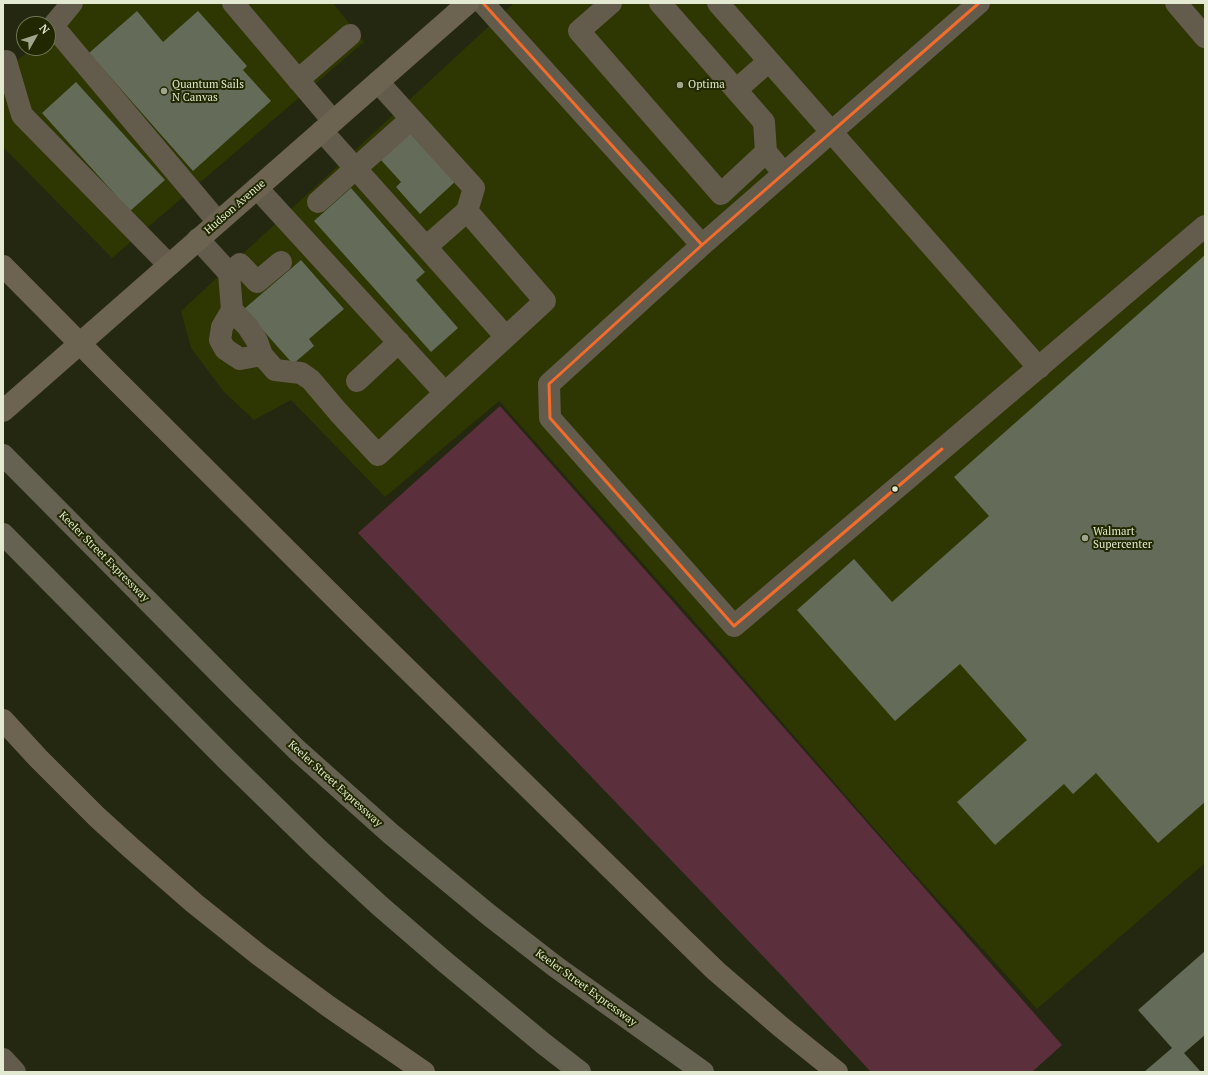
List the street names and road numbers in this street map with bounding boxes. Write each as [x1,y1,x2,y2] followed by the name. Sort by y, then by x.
[202,177,268,237] street label: Hudson Avenue
[56,509,152,605] street label: Keeler Street Expressway
[285,738,385,830] street label: Keeler Street Expressway
[533,947,639,1029] street label: Keeler Street Expressway

